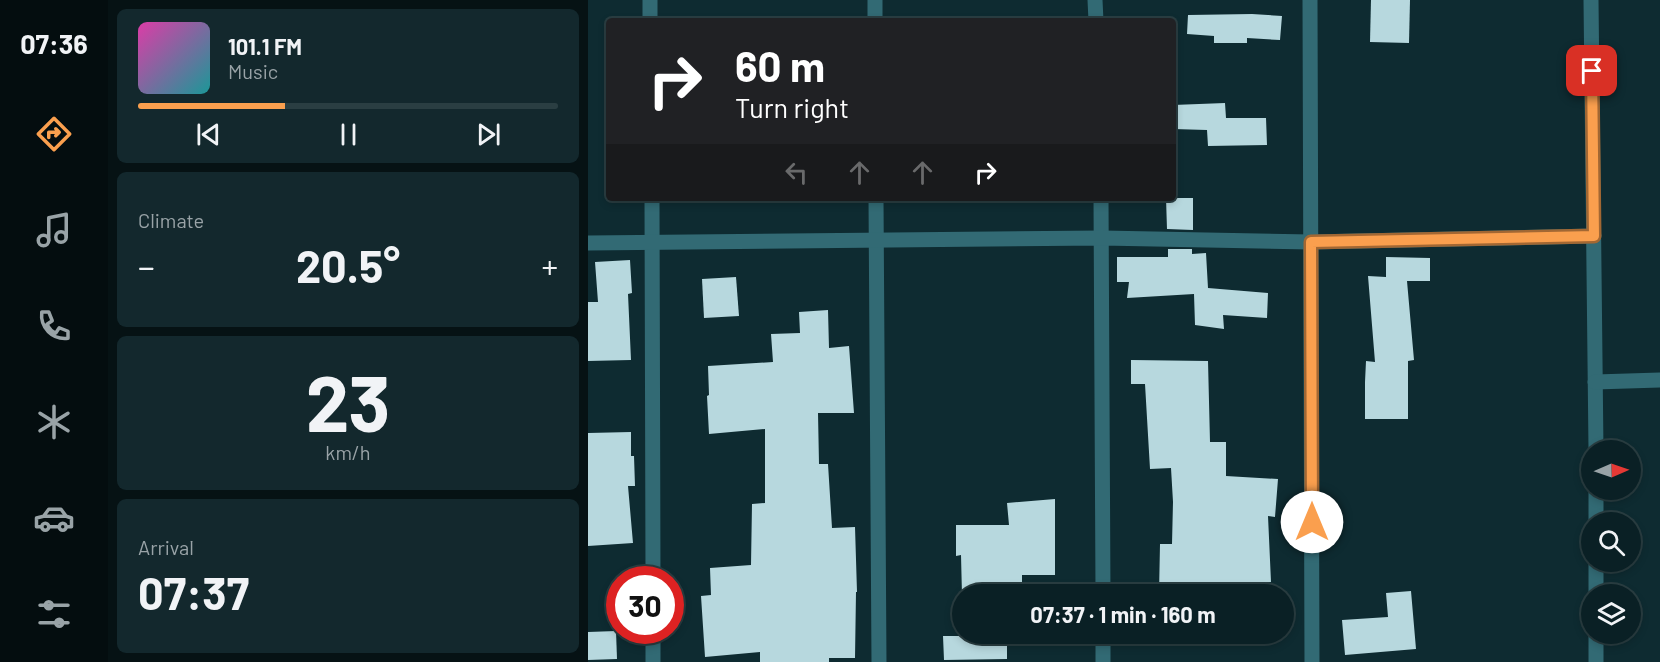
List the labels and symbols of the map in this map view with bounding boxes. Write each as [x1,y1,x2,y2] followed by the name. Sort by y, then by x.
[1566,45,1617,96] pin
[1581,440,1641,500] north arrow
[1280,490,1344,554] position arrow
[606,566,684,644] speed limit sign: 30

